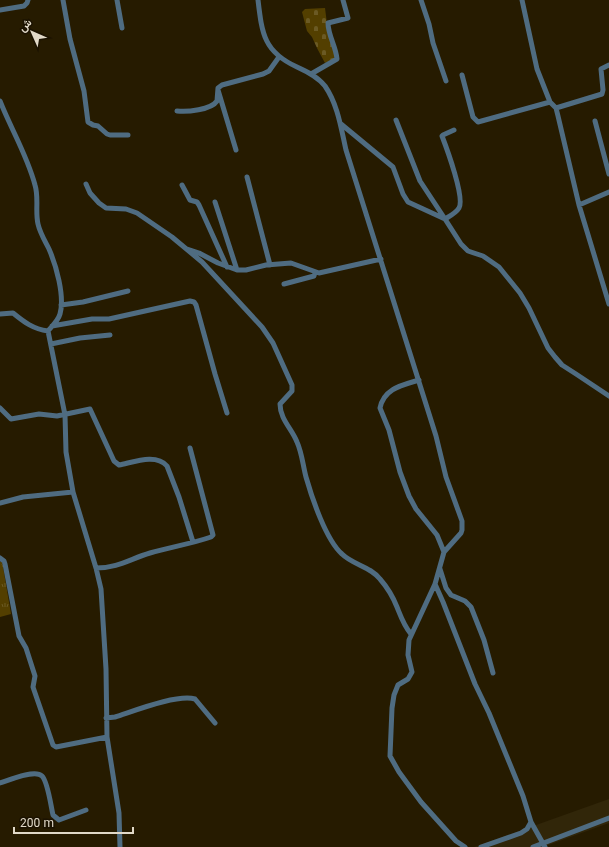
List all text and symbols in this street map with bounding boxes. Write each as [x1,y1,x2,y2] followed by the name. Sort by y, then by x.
[12,12,52,52] north arrow
[15,15,37,37] text: ش
[14,809,133,835] scale bar
[20,815,54,833] text: 200 m

